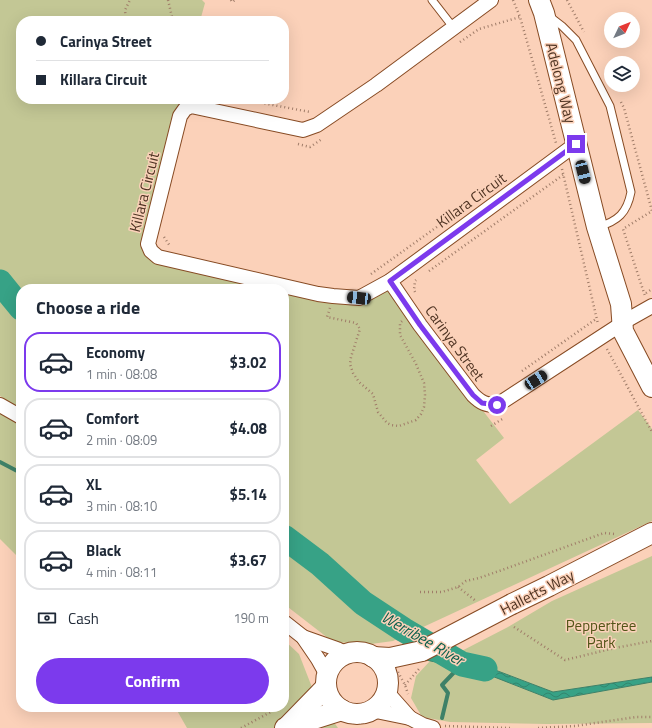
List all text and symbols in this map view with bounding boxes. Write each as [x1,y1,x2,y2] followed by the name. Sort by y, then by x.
[604,12,640,48] north arrow
[604,12,640,92] map controls
[60,30,152,53] text: Carinya Street
[540,40,582,126] street label: Adelong Way
[604,56,640,92] button: layers
[60,68,147,91] text: Killara Circuit
[567,135,585,153] route end
[123,149,165,234] street label: Killara Circuit
[574,159,592,185] car
[431,166,511,233] street label: Killara Circuit
[346,291,372,305] car
[36,294,140,321] text: Choose a ride
[420,300,491,386] street label: Carinya Street
[86,341,145,364] text: Economy
[38,344,74,380] icon: car
[230,351,267,374] text: $3.02
[86,364,157,384] text: 1 min · 08:08
[523,368,549,392] car
[488,396,506,414] route start
[86,407,139,430] text: Comfort
[38,410,74,446] icon: car
[230,417,267,440] text: $4.08
[86,430,157,450] text: 2 min · 08:09
[86,473,102,496] text: XL
[38,476,74,512] icon: car
[230,483,267,506] text: $5.14
[86,496,157,516] text: 3 min · 08:10
[86,539,121,562] text: Black
[38,542,74,578] icon: car
[230,549,267,572] text: $3.67
[86,562,157,582] text: 4 min · 08:11
[496,563,578,621] street label: Halletts Way
[377,605,470,672] water label: Werribee River
[36,607,58,629] icon: cash
[68,607,99,630] text: Cash
[233,608,269,628] text: 190 m
[566,614,636,654] park label: Peppertree Park
[36,658,269,704] button: Confirm

